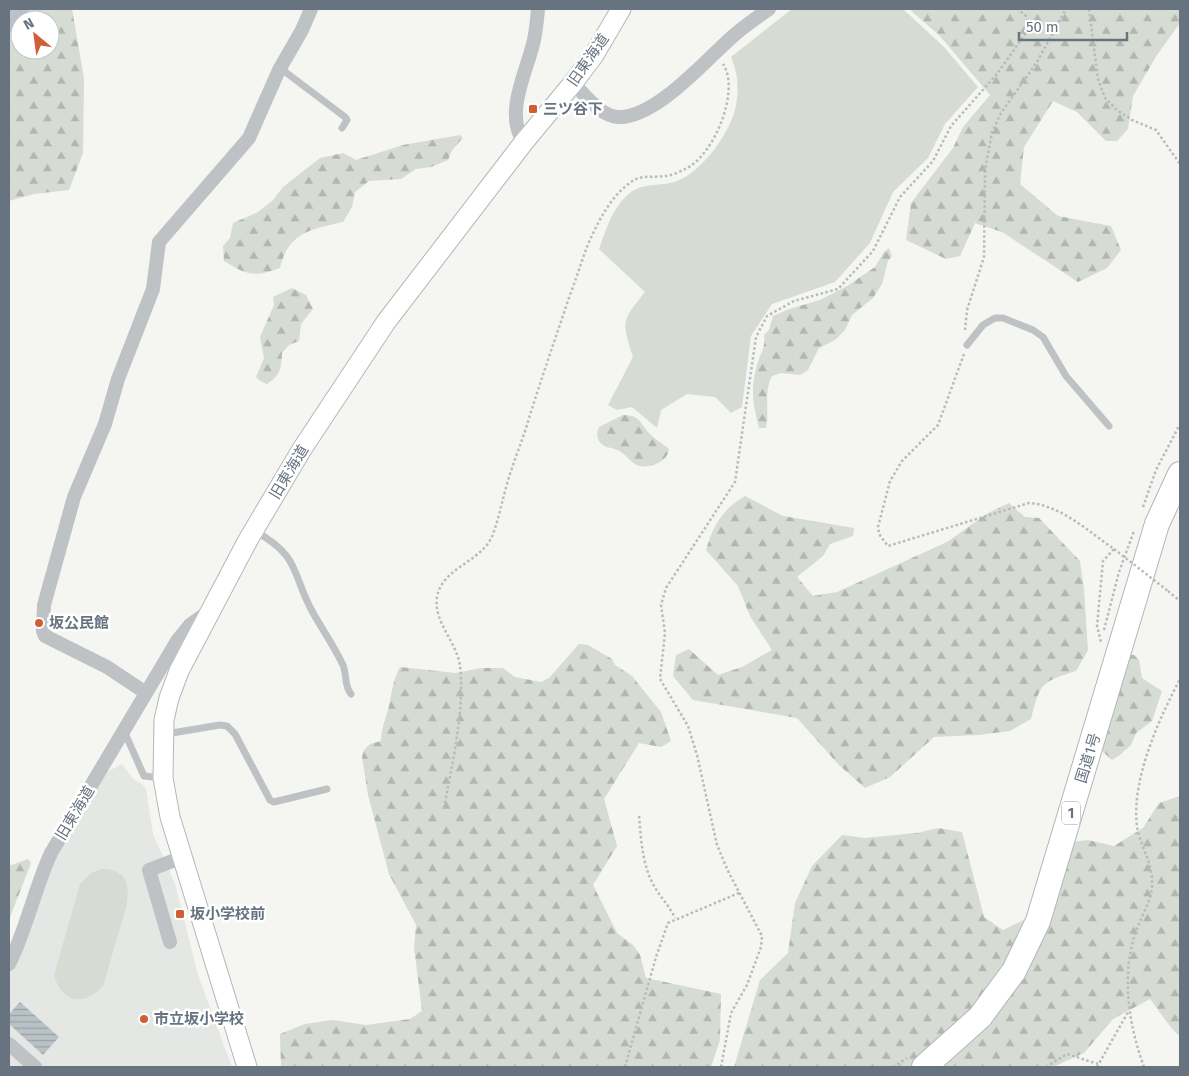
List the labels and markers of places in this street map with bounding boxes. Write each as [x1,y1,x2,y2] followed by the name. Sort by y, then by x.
[543,100,603,118] place label: 三ツ谷下
[527,103,539,115] marker: 三ツ谷下
[49,614,109,632] place label: 坂公民館
[33,617,45,629] marker: 坂公民館
[190,905,265,923] place label: 坂小学校前
[174,908,186,920] marker: 坂小学校前
[154,1010,244,1028] place label: 市立坂小学校
[138,1013,150,1025] marker: 市立坂小学校

